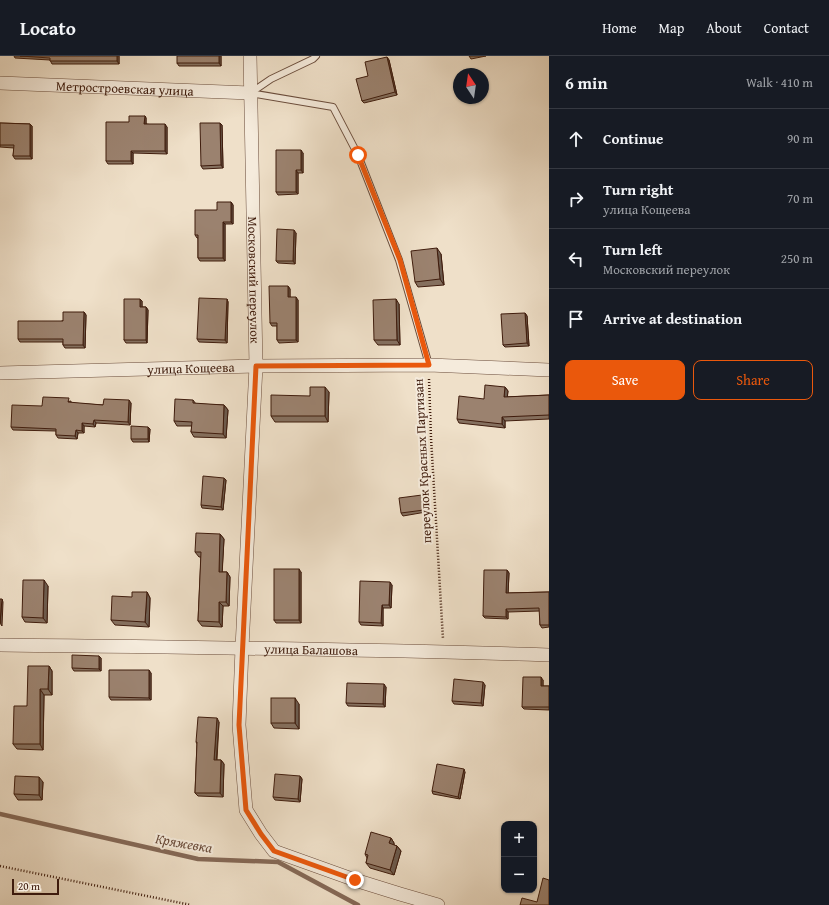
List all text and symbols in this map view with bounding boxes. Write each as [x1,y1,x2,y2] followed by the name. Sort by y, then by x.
[20,14,76,42] text: Locato
[602,18,637,38] text: Home
[659,18,684,38] text: Map
[706,18,742,38] text: About
[764,18,809,38] text: Contact
[453,68,489,104] north arrow
[565,70,607,95] text: 6 min
[746,73,813,92] text: Walk · 410 m
[56,76,195,101] street label: Метростроевская улица
[565,128,587,150] icon: ahead
[603,128,664,149] text: Continue
[787,129,813,148] text: 90 m
[349,146,367,164] route start
[603,179,674,200] text: Turn right
[565,188,587,210] icon: right
[787,189,813,208] text: 70 m
[603,200,690,219] text: улица Кощеева
[243,216,265,344] street label: Московский переулок
[603,239,662,260] text: Turn left
[565,248,587,270] icon: left
[781,249,813,268] text: 250 m
[603,260,730,279] text: Московский переулок
[565,308,587,330] icon: arrive
[603,308,742,329] text: Arrive at destination
[146,358,236,379] street label: улица Кощеева
[565,360,685,400] button: Save
[693,360,813,400] button: Share
[409,378,436,544] street label: переулок Красных Партизан
[263,639,359,660] street label: улица Балашова
[501,821,537,893] map controls
[501,821,537,857] button: +
[154,828,215,858] water label: Кряжевка
[501,857,537,893] button: −
[346,871,364,889] route end
[12,877,59,896] scale bar
[18,878,40,894] text: 20 m

